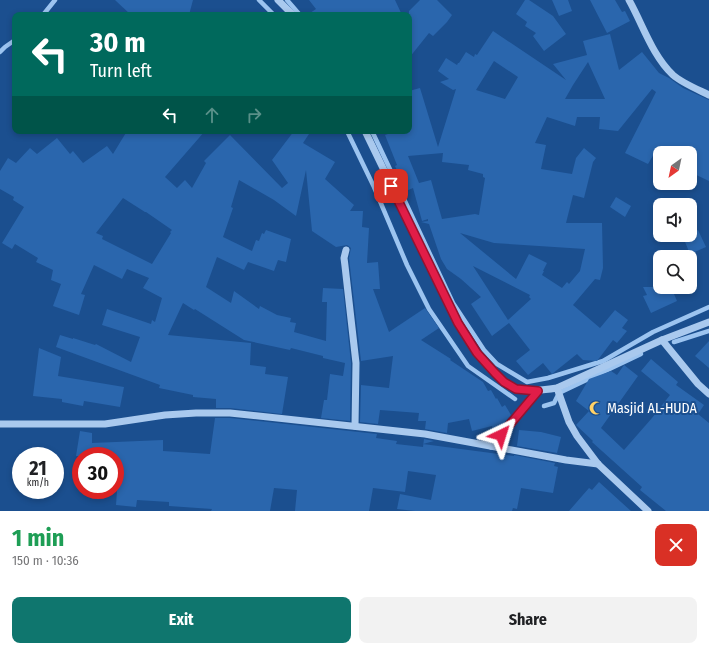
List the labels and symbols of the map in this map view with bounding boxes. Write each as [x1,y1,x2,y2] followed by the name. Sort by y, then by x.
[653,146,697,190] north arrow
[374,169,408,203] pin
[588,400,604,416] mosque icon: Masjid AL-HUDA
[607,400,698,417] place label: Masjid AL-HUDA
[480,414,522,456] position arrow
[72,447,124,499] speed limit sign: 30

